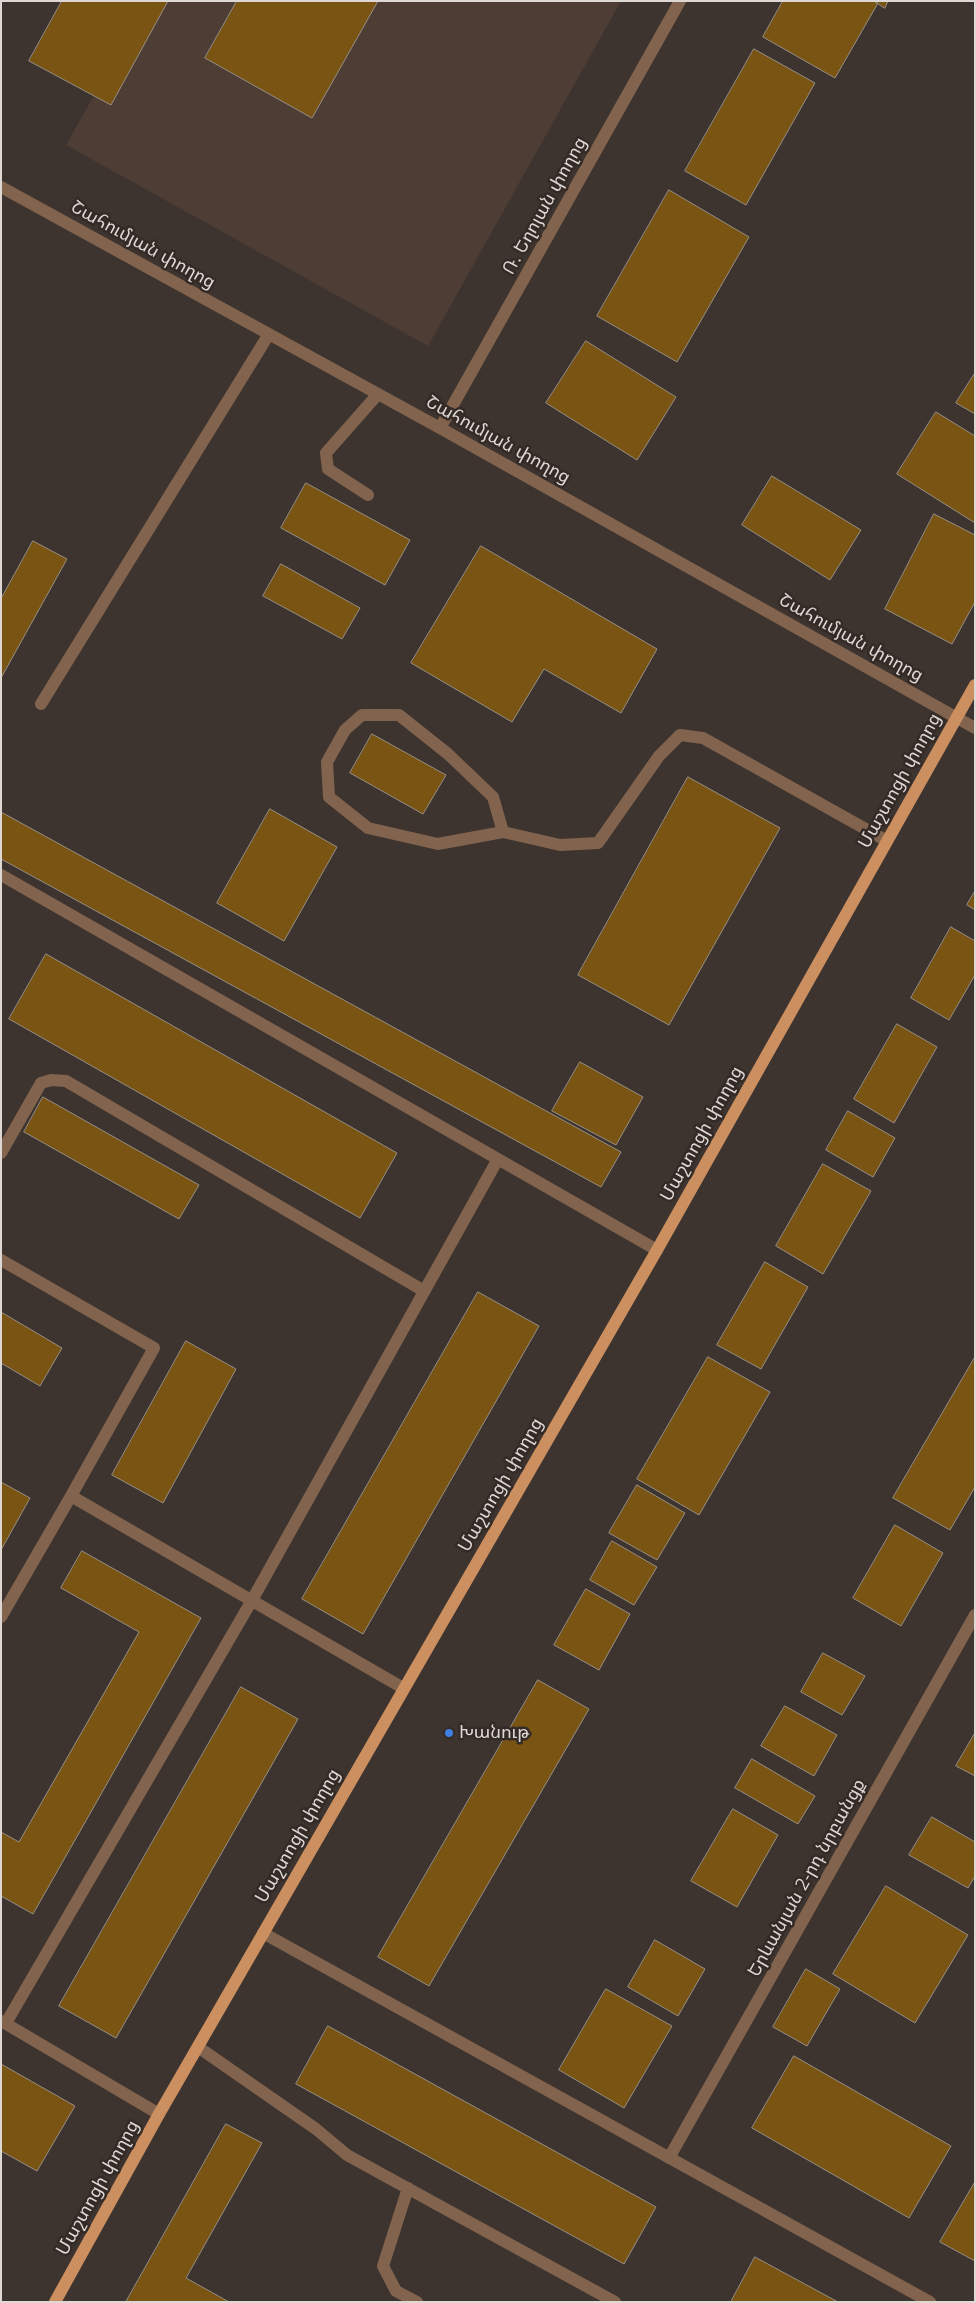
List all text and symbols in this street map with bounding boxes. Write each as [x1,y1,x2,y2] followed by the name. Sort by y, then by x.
[498,134,592,278] street label: Ռ. Եղոյան փողոց
[67,196,219,294] street label: Շահումյան փողոց
[422,391,574,489] street label: Շահումյան փողոց
[775,589,927,687] street label: Շահումյան փողոց
[854,710,946,852] street label: Մաշտոցի փողոց
[656,1063,748,1205] street label: Մաշտոցի փողոց
[454,1414,548,1556] street label: Մաշտոցի փողոց
[459,1722,529,1744] place label: Խանութ
[443,1727,455,1739] marker: Խանութ
[251,1765,345,1907] street label: Մաշտոցի փողոց
[744,1775,870,1981] street label: Երևանյան 2-րդ նրբանցք
[52,2117,144,2259] street label: Մաշտոցի փողոց

